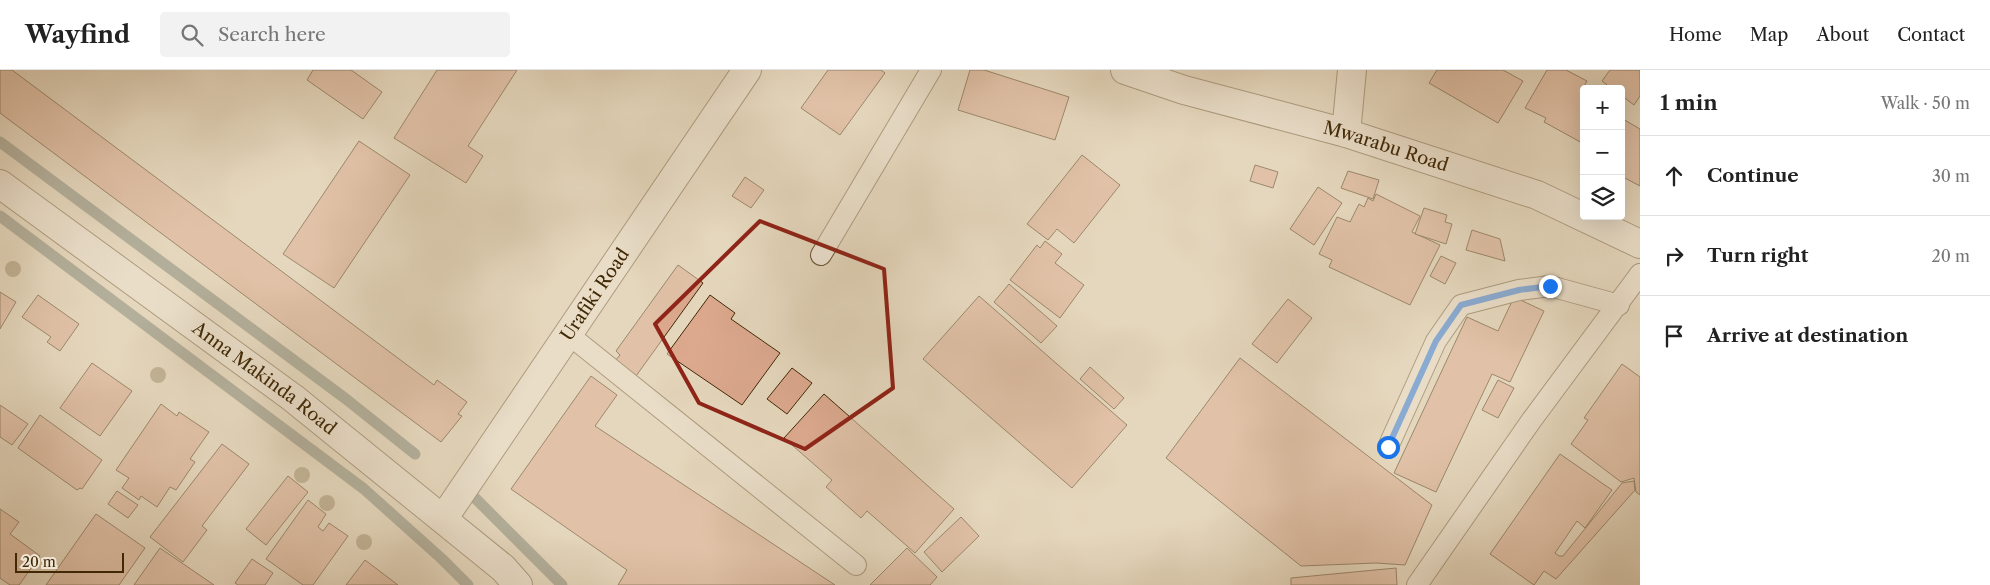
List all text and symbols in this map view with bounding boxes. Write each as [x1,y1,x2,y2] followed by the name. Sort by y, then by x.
[160,12,510,57] search box
[25,20,130,49] text: Wayfind
[178,21,206,49] icon: search
[218,23,326,46] text: Search here
[1669,24,1722,46] text: Home
[1750,24,1788,46] text: Map
[1816,24,1869,46] text: About
[1897,24,1965,46] text: Contact
[1580,85,1625,220] map controls
[1580,85,1625,130] button: +
[1660,90,1718,115] text: 1 min
[1881,93,1970,113] text: Walk · 50 m
[1321,116,1451,177] street label: Mwarabu Road
[1580,130,1625,175] button: −
[1660,162,1688,190] icon: ahead
[1707,164,1799,187] text: Continue
[1932,166,1970,186] text: 30 m
[1580,175,1625,220] button: layers
[1660,242,1688,270] icon: right
[556,244,634,345] street label: Urafiki Road
[1707,244,1808,267] text: Turn right
[1931,246,1970,266] text: 20 m
[1539,275,1562,298] route end
[187,317,341,439] street label: Anna Makinda Road
[1660,322,1688,350] icon: arrive
[1707,324,1908,347] text: Arrive at destination
[1377,436,1400,459] route start
[15,550,124,573] scale bar
[22,553,56,571] text: 20 m

